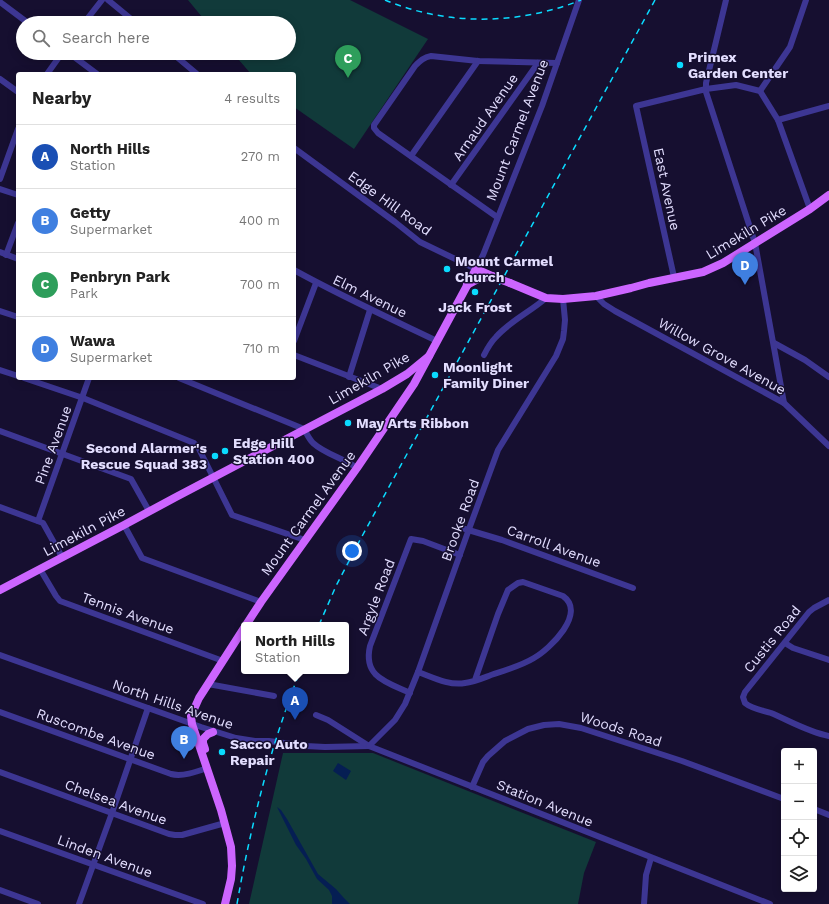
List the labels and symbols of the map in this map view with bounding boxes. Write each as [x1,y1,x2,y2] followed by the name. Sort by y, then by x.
[335,45,361,78] pin: C
[688,49,788,81] place label: Primex Garden Center
[483,57,551,203] street label: Mount Carmel Avenue
[675,60,685,70] marker: Primex Garden Center
[449,70,521,164] street label: Arnaud Avenue
[650,146,684,232] street label: East Avenue
[345,167,435,239] street label: Edge Hill Road
[703,202,789,262] street label: Limekiln Pike
[732,252,758,285] pin: D
[455,253,553,285] place label: Mount Carmel Church
[442,264,452,274] marker: Mount Carmel Church
[330,271,410,321] street label: Elm Avenue
[470,287,480,297] marker: Jack Frost
[438,299,512,315] place label: Jack Frost
[655,314,789,398] street label: Willow Grove Avenue
[326,348,412,408] street label: Limekiln Pike
[443,359,529,391] place label: Moonlight Family Diner
[430,370,440,380] marker: Moonlight Family Diner
[31,403,75,487] street label: Pine Avenue
[356,415,469,431] place label: May Arts Ribbon
[343,418,353,428] marker: May Arts Ribbon
[233,435,314,467] place label: Edge Hill Station 400
[81,440,208,472] place label: Second Alarmer's Rescue Squad 383
[220,446,230,456] marker: Edge Hill Station 400
[257,448,359,578] street label: Mount Carmel Avenue
[210,451,220,461] marker: Second Alarmer's Rescue Squad 383
[438,477,482,563] street label: Brooke Road
[40,503,128,559] street label: Limekiln Pike
[505,522,603,570] street label: Carroll Avenue
[342,541,362,561] your location
[354,557,398,637] street label: Argyle Road
[80,589,176,637] street label: Tennis Avenue
[740,602,804,676] street label: Custis Road
[110,676,236,732] street label: North Hills Avenue
[282,687,308,720] pin: A
[34,705,158,763] street label: Ruscombe Avenue
[578,708,664,750] street label: Woods Road
[171,726,197,759] pin: B
[230,736,308,768] place label: Sacco Auto Repair
[217,747,227,757] marker: Sacco Auto Repair
[63,776,169,828] street label: Chelsea Avenue
[494,776,596,830] street label: Station Avenue
[55,831,155,881] street label: Linden Avenue

